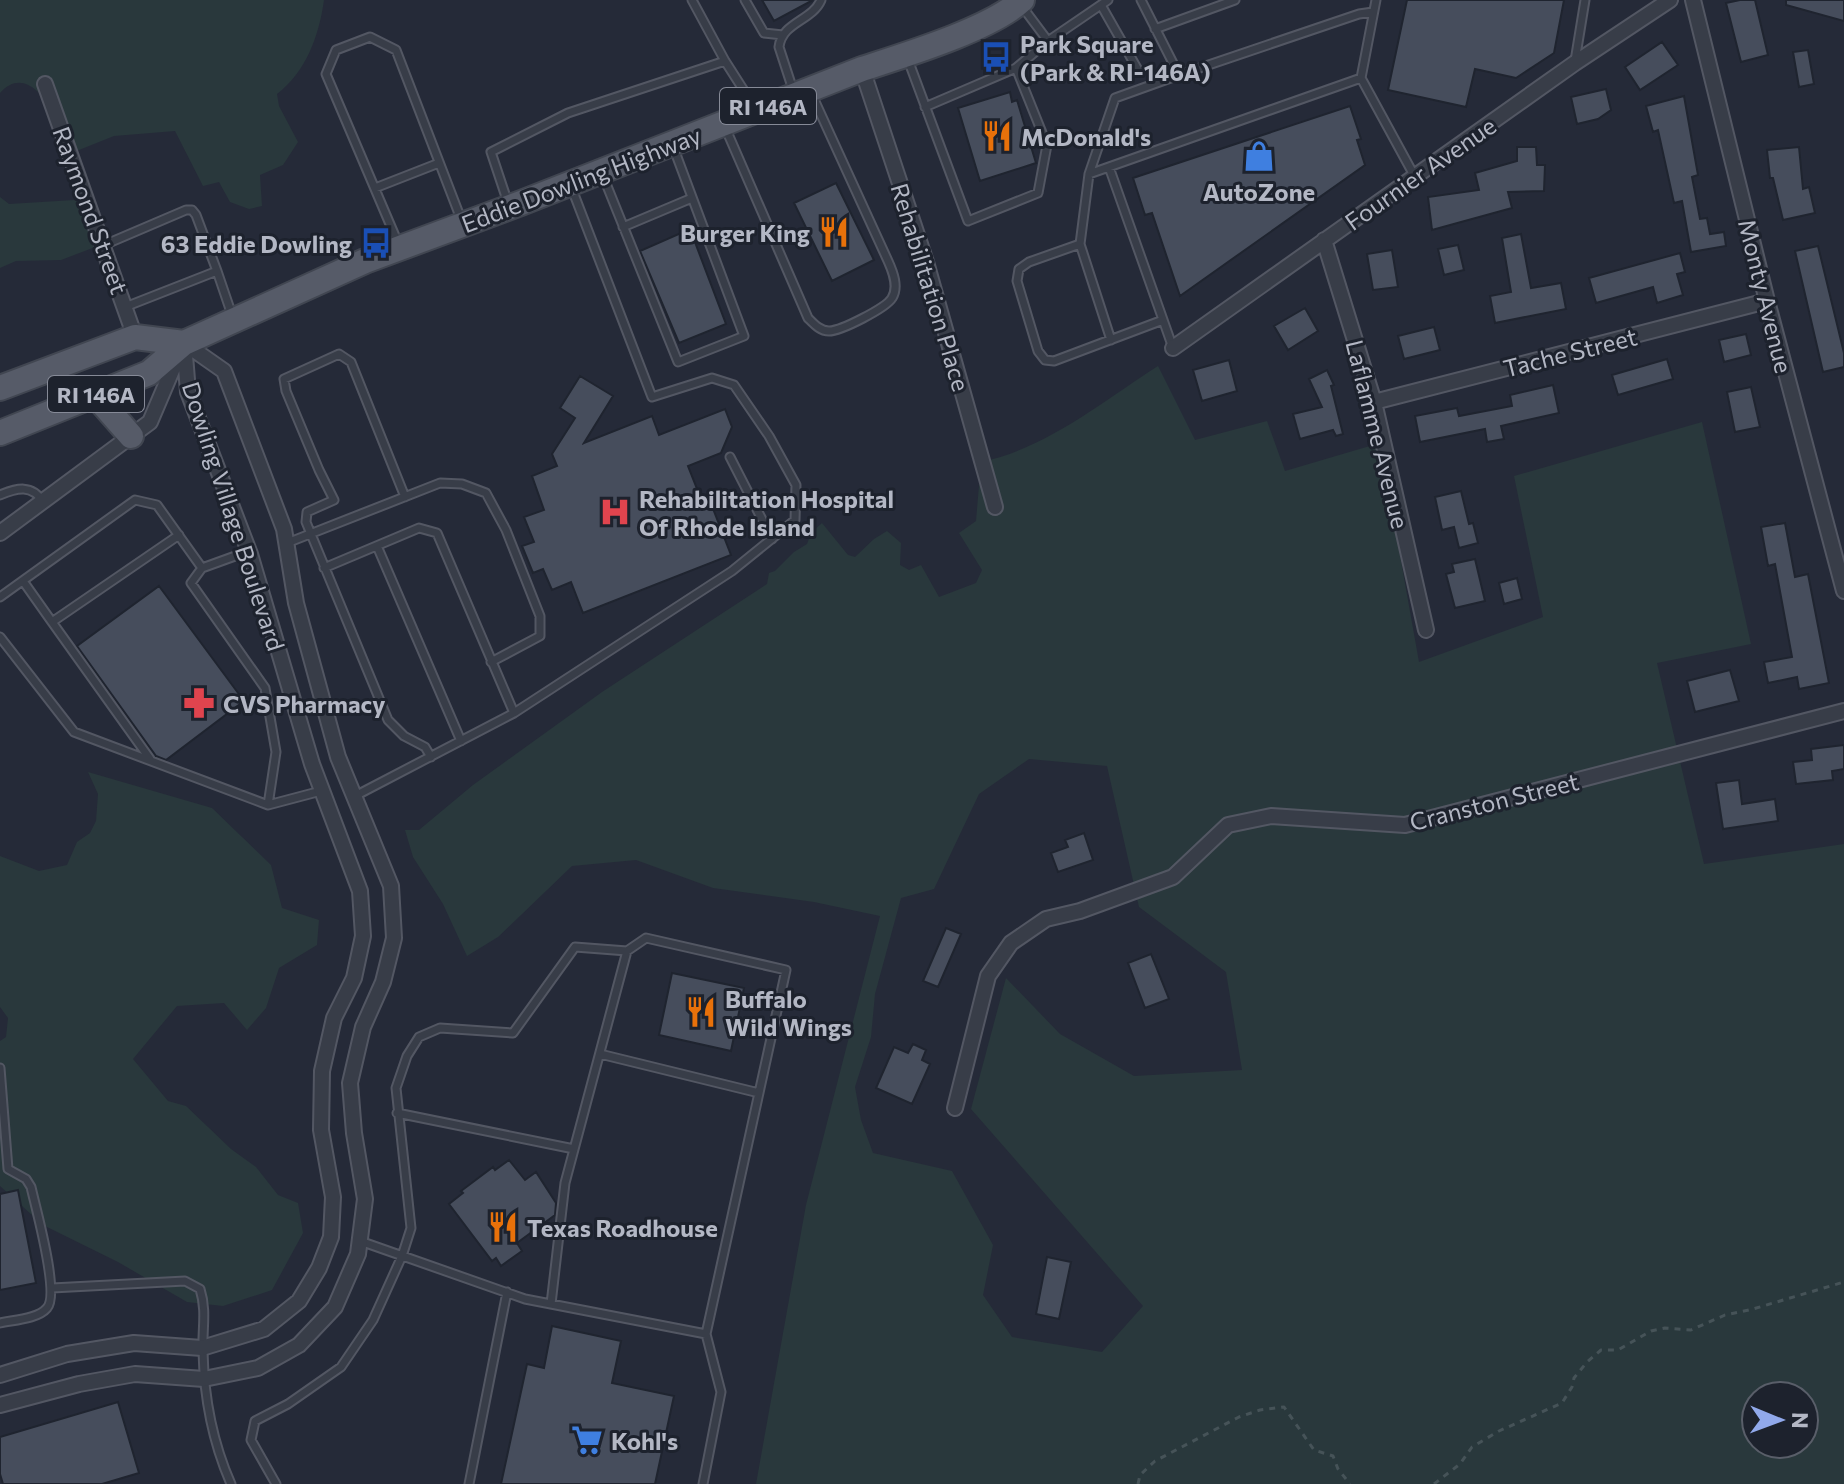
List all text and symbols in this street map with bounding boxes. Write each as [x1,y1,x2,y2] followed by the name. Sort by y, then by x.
[1020,29,1211,86] place label: Park Square (Park & RI-146A)
[979,40,1013,74] bus stop icon: Park Square (Park & RI-146A)
[720,88,816,124] road number: RI 146A
[1339,110,1501,236] street label: Fournier Avenue
[980,119,1014,153] restaurant icon: McDonald's
[457,120,705,238] street label: Eddie Dowling Highway
[47,122,135,298] street label: Raymond Street
[1021,122,1151,151] place label: McDonald's
[1242,139,1276,173] shop icon: AutoZone
[1203,177,1315,206] place label: AutoZone
[886,179,976,395] street label: Rehabilitation Place
[817,215,851,249] restaurant icon: Burger King
[1733,216,1799,376] street label: Monty Avenue
[680,218,810,247] place label: Burger King
[359,226,393,260] bus stop icon: 63 Eddie Dowling
[161,229,352,258] place label: 63 Eddie Dowling
[1500,321,1640,383] street label: Tache Street
[1341,337,1415,531] street label: Laflamme Avenue
[48,376,144,412] road number: RI 146A
[177,378,291,654] street label: Dowling Village Boulevard
[639,484,894,541] place label: Rehabilitation Hospital Of Rhode Island
[598,495,632,529] hospital icon: Rehabilitation Hospital Of Rhode Island
[182,686,216,720] pharmacy icon: CVS Pharmacy
[223,689,385,718] place label: CVS Pharmacy
[1406,766,1582,836] street label: Cranston Street
[725,984,852,1041] place label: Buffalo Wild Wings
[684,995,718,1029] restaurant icon: Buffalo Wild Wings
[486,1210,520,1244] restaurant icon: Texas Roadhouse
[527,1213,718,1242] place label: Texas Roadhouse
[1740,1380,1820,1460] north arrow
[1787,1412,1814,1429] text: N
[570,1423,604,1457] supermarket icon: Kohl's
[611,1426,678,1455] place label: Kohl's

